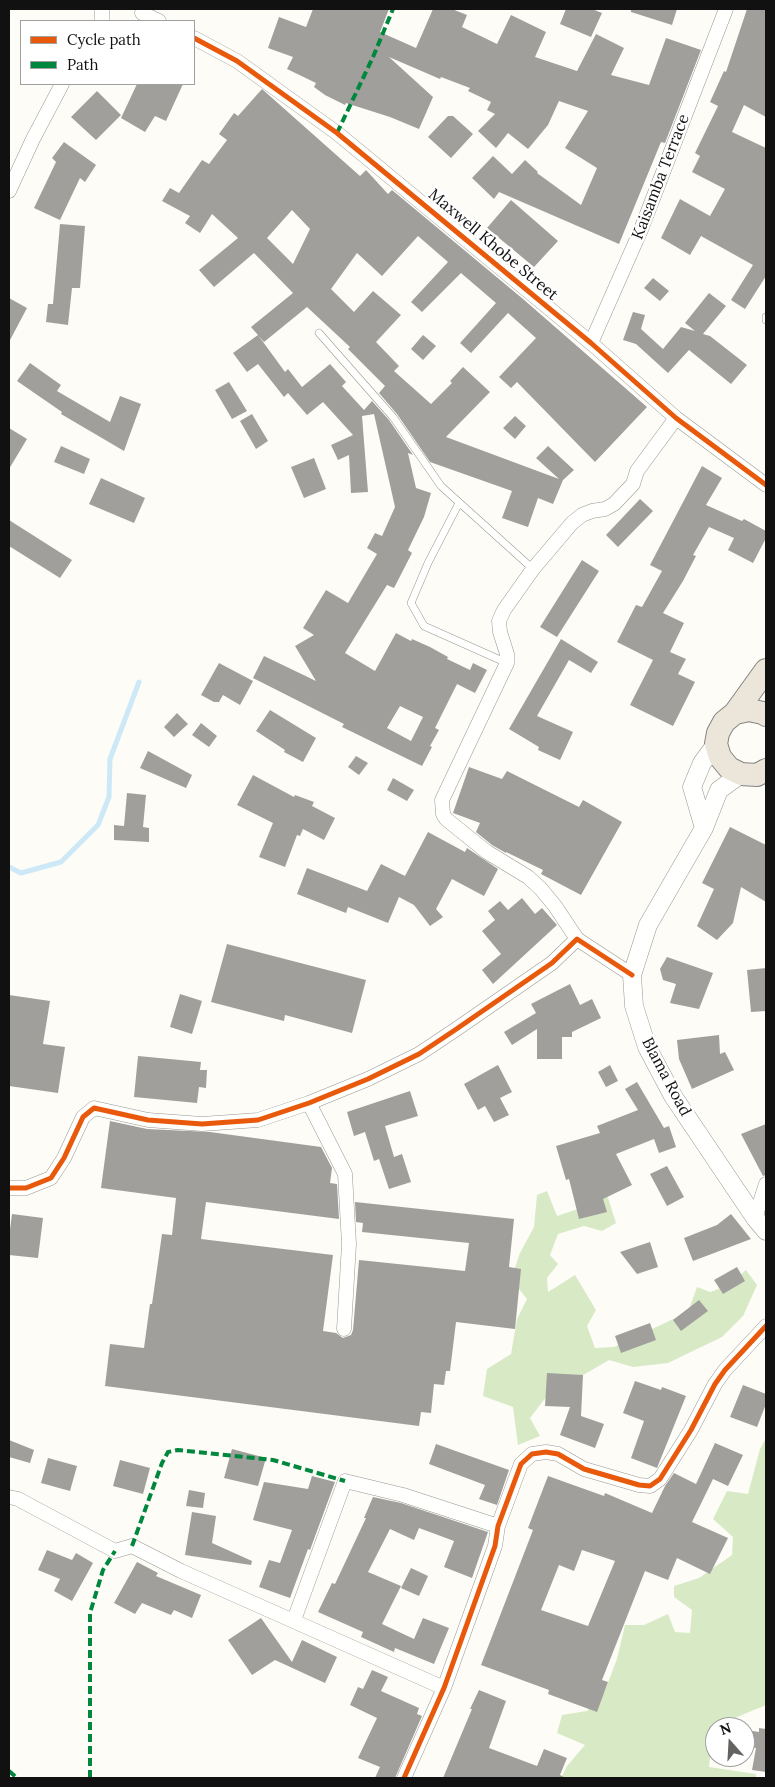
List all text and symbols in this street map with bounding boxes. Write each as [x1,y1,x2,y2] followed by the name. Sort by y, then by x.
[20,20,195,85] legend
[67,30,141,49] text: Cycle path
[67,55,98,74] text: Path
[628,112,694,242] street label: Kaisamba Terrace
[424,185,562,305] street label: Maxwell Khobe Street
[637,1034,695,1120] street label: Blama Road
[705,1717,755,1767] north arrow
[717,1718,733,1739] text: N

